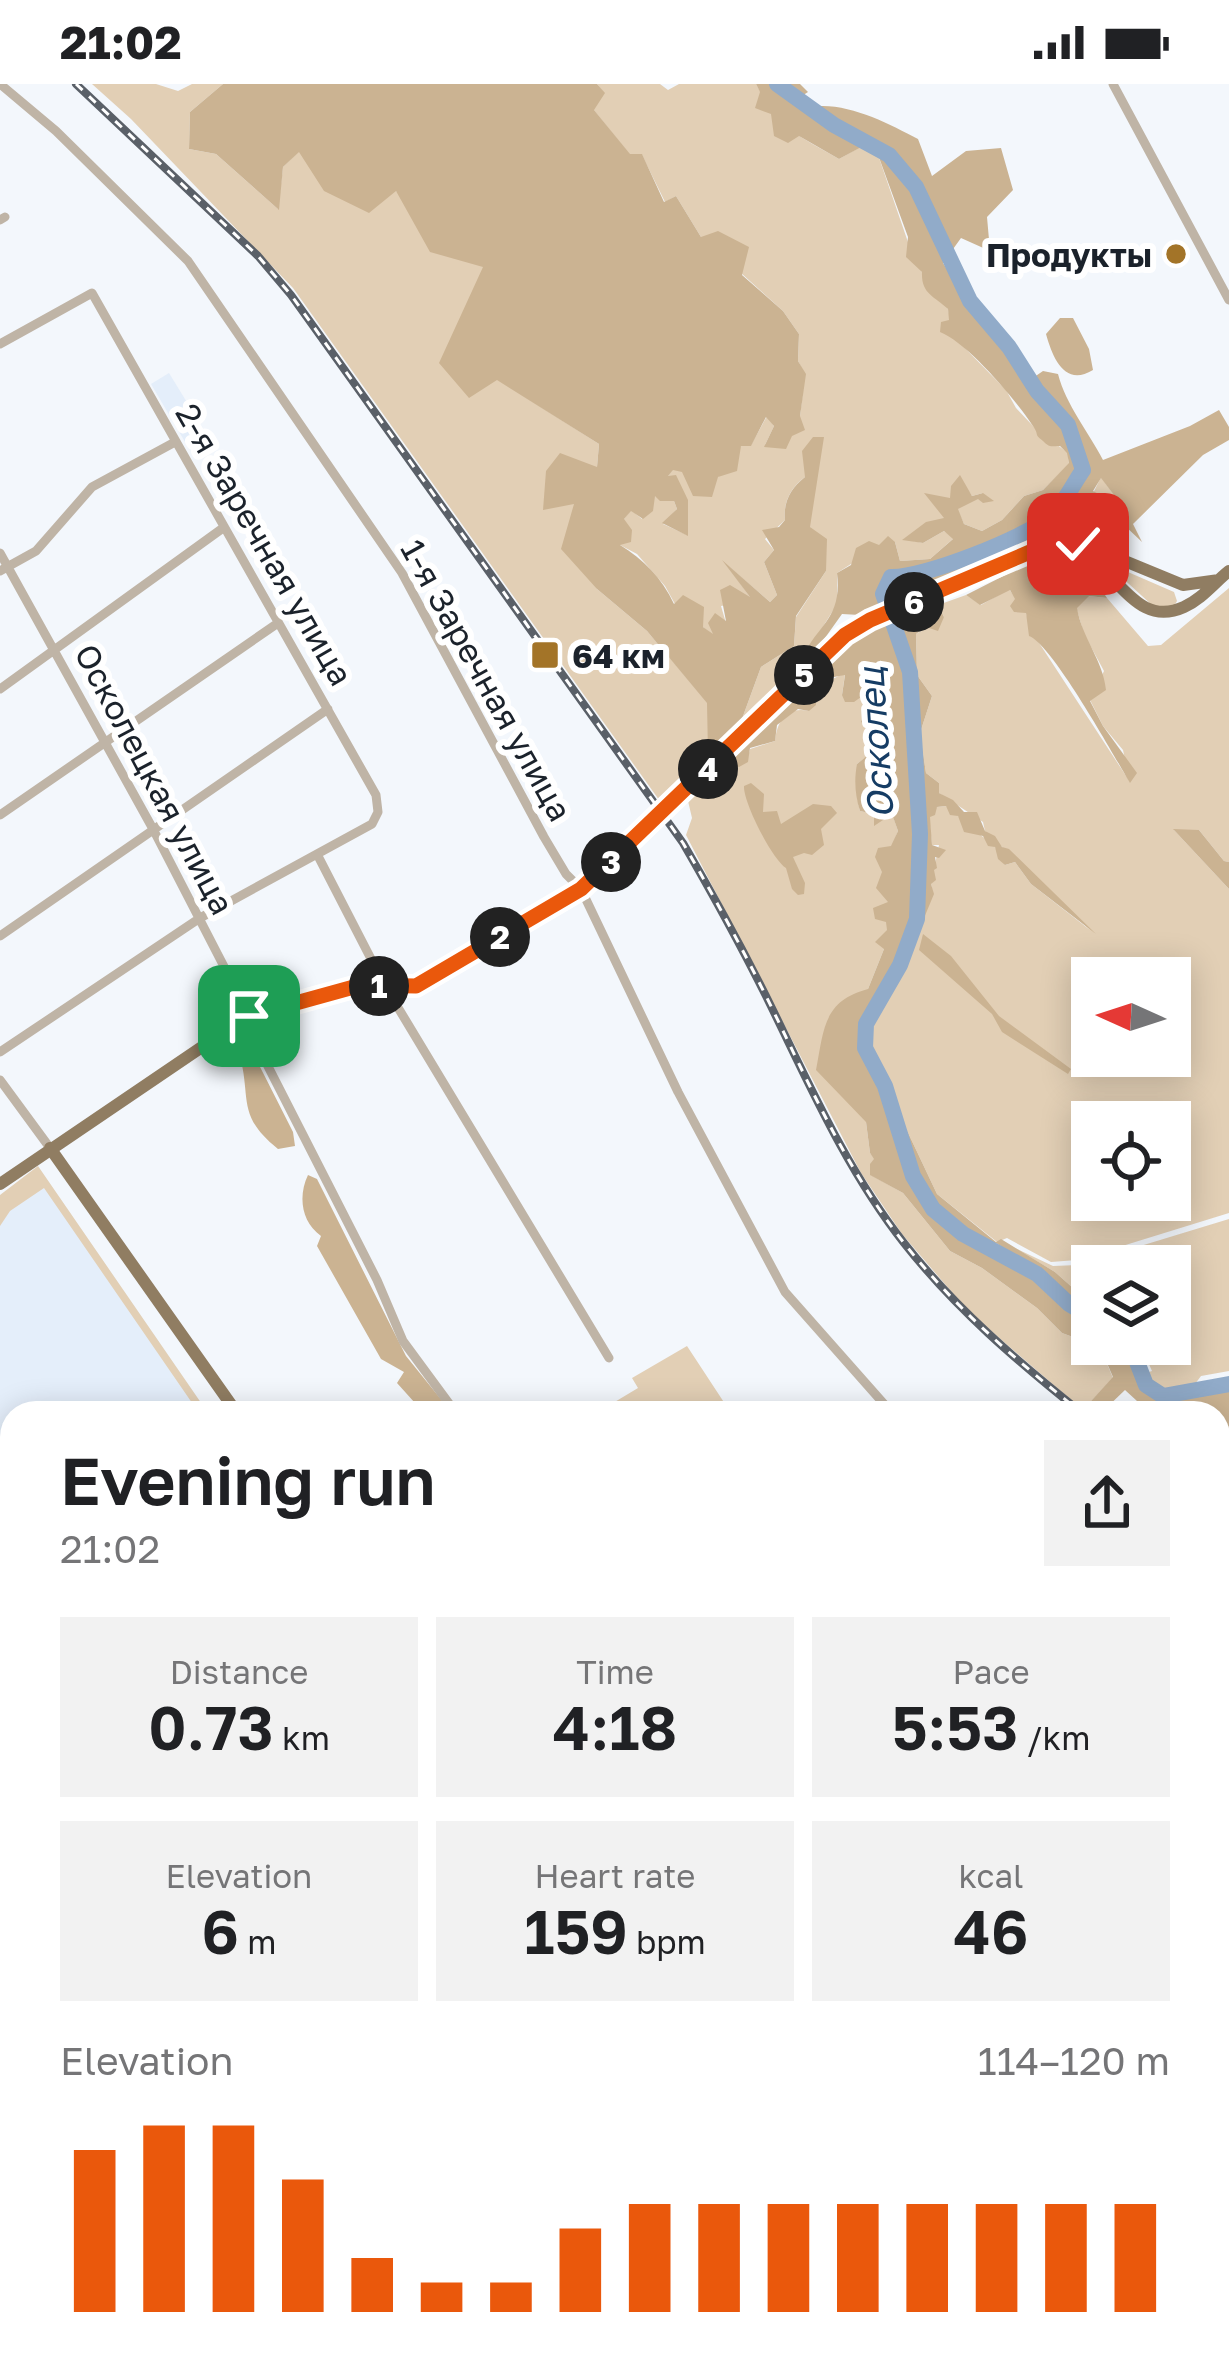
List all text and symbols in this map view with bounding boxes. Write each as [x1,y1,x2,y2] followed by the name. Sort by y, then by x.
[60,15,182,69] text: 21:02
[986,235,1152,274] place label: Продукты
[1163,241,1189,267] marker: Продукты
[168,396,362,692] street label: 2-я Заречная улица
[1027,493,1129,595] pin
[1045,511,1111,577] icon: check
[393,533,581,827] street label: 1-я Заречная улица
[884,572,944,632] pin: 6
[904,582,924,621] text: 6
[572,636,665,675] place label: 64 км
[67,637,243,921] street label: Осколецкая улица
[529,639,561,671] marker: 64 км
[774,645,834,705] pin: 5
[794,655,814,694] text: 5
[848,664,902,820] water label: Осколец
[678,739,738,799] pin: 4
[698,749,718,788] text: 4
[581,832,641,892] pin: 3
[601,842,621,881] text: 3
[470,907,530,967] pin: 2
[490,917,510,956] text: 2
[349,956,409,1016] pin: 1
[1071,957,1191,1077] north arrow
[1071,957,1191,1365] map controls
[198,965,300,1067] pin
[371,966,388,1005] text: 1
[216,983,282,1049] icon: arrive
[1071,1101,1191,1221] button: locate
[1071,1245,1191,1365] button: layers
[60,1440,435,1520] text: Evening run
[1044,1440,1170,1566] button: share
[60,1525,160,1572] text: 21:02
[170,1652,308,1691] text: Distance
[576,1652,654,1691] text: Time
[952,1652,1030,1691] text: Pace
[148,1691,274,1763] text: 0.73
[553,1691,677,1763] text: 4:18
[892,1691,1018,1763] text: 5:53
[274,1718,330,1757] text: km
[1018,1718,1090,1757] text: /km
[166,1856,312,1895] text: Elevation
[534,1856,696,1895] text: Heart rate
[958,1856,1024,1895] text: kcal
[202,1895,239,1967] text: 6
[524,1895,628,1967] text: 159
[953,1895,1029,1967] text: 46
[239,1922,276,1961] text: m
[628,1922,706,1961] text: bpm
[60,2037,233,2084] text: Elevation
[978,2037,1170,2084] text: 114–120 m

